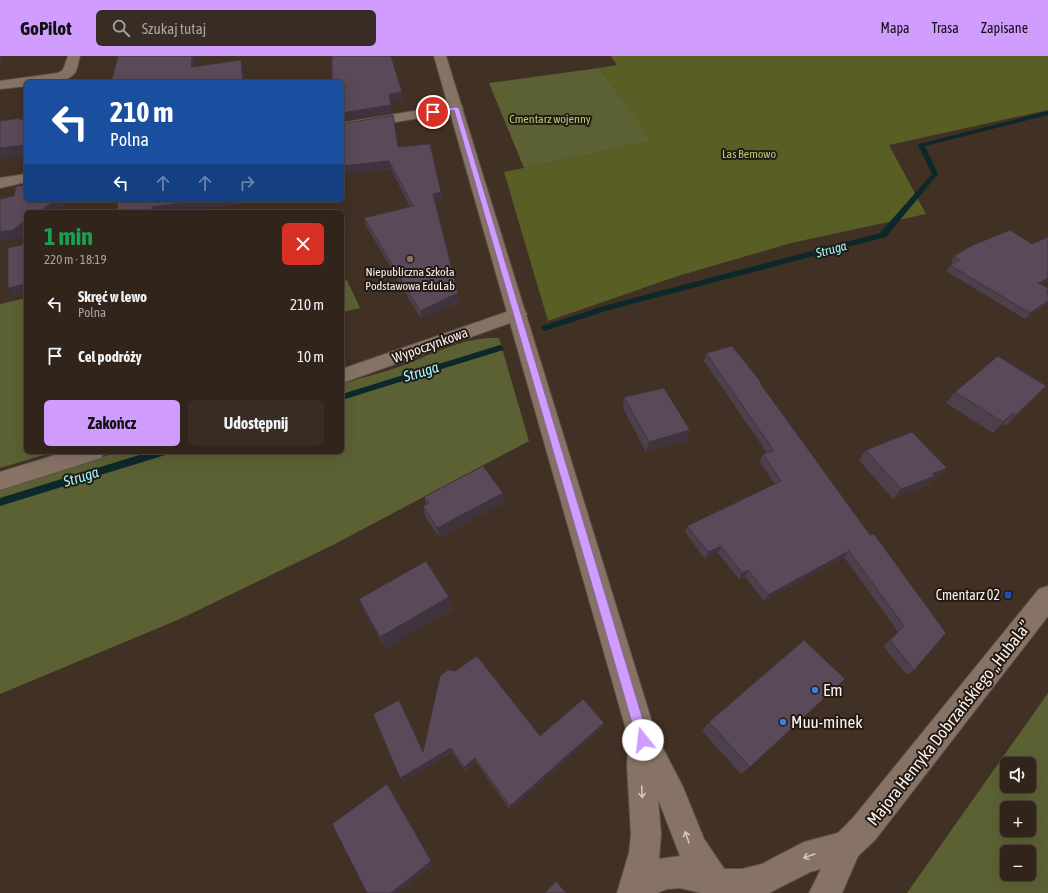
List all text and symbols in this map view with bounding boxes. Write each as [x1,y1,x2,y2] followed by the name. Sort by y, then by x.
[96,10,376,46] search box
[20,17,72,39] text: GoPilot
[110,17,132,39] icon: search
[142,20,206,37] text: Szukaj tutaj
[881,20,910,36] text: Mapa
[932,20,959,36] text: Trasa
[981,20,1028,36] text: Zapisane
[416,95,450,129] pin
[44,96,96,148] icon: left
[110,96,173,128] text: 210 m
[422,101,444,123] icon: arrive
[509,112,591,126] park label: Cmentarz wojenny
[110,129,149,150] text: Polna
[722,147,776,161] park label: Las Bemowo
[110,172,132,194] icon: left
[152,172,174,194] icon: ahead
[194,172,216,194] icon: ahead
[236,172,258,194] icon: right
[44,223,93,250] text: 1 min
[282,223,324,265] button: close
[813,238,848,261] water label: Struga
[44,252,107,267] text: 220 m · 18:19
[405,254,415,264] marker: Niepubliczna Szkoła Podstawowa EduLab
[365,265,455,293] place label: Niepubliczna Szkoła Podstawowa EduLab
[78,288,147,305] text: Skręć w lewo
[44,293,66,315] icon: left
[290,296,324,313] text: 210 m
[78,305,106,320] text: Polna
[390,324,470,366] street label: Wypoczynkowa
[44,345,66,367] icon: arrive
[78,348,142,365] text: Cel podróży
[297,348,324,365] text: 10 m
[400,358,441,385] water label: Struga
[44,400,180,446] button: Zakończ
[188,400,324,446] button: Udostępnij
[60,463,101,490] water label: Struga
[936,587,1000,603] place label: Cmentarz 02
[1003,590,1013,600] marker: Cmentarz 02
[863,616,1035,829] street label: Majora Henryka Dobrzańskiego „Hubala”
[823,680,842,700] place label: Em
[810,685,820,695] marker: Em
[791,712,863,732] place label: Muu-minek
[778,717,788,727] marker: Muu-minek
[622,719,664,761] position arrow
[1000,757,1036,881] map controls
[1000,757,1036,793] button: sound
[639,785,646,798] one-way arrow
[1000,801,1036,837] button: +
[683,830,690,843] one-way arrow
[1000,845,1036,881] button: −
[803,853,816,860] one-way arrow

